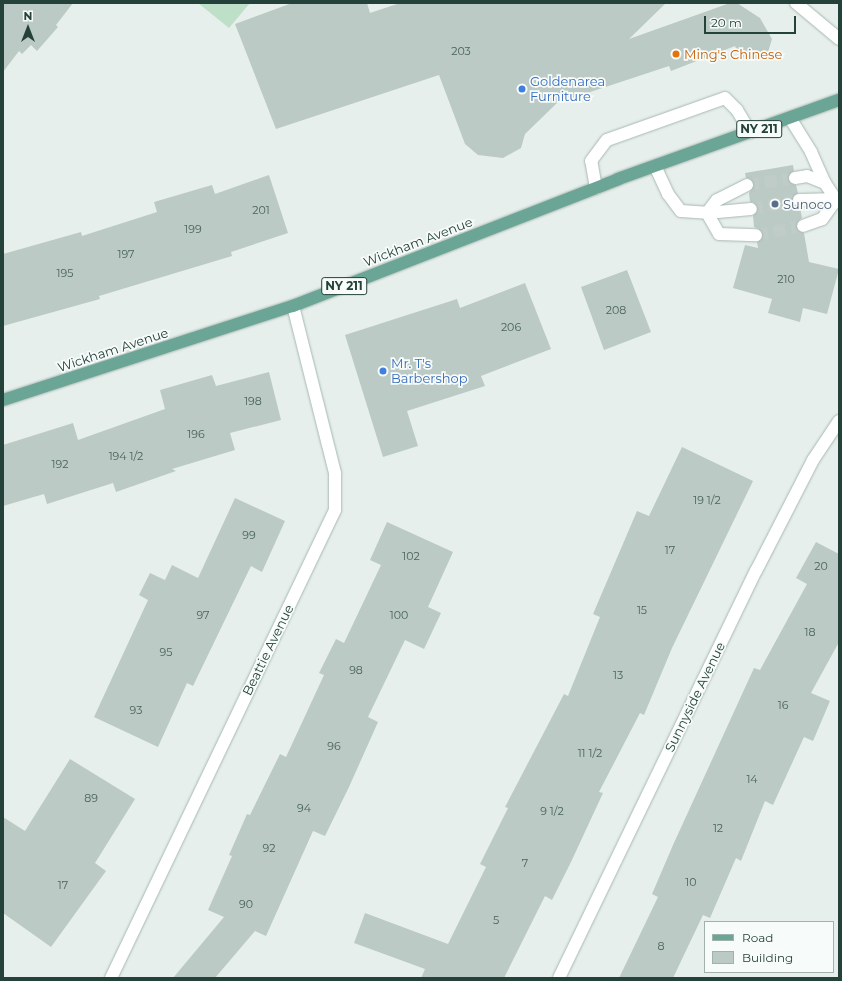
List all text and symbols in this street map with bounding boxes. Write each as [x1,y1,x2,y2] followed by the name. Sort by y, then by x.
[8,8,48,48] north arrow
[706,8,798,34] scale bar
[24,9,32,23] text: N
[711,15,742,30] text: 20 m
[451,44,471,58] house number: 203
[684,46,782,62] place label: Ming's Chinese
[671,49,681,59] marker: Ming's Chinese
[530,74,605,105] place label: Goldenarea Furniture
[517,84,527,94] marker: Goldenarea Furniture
[736,119,782,139] road number: NY 211
[783,196,832,212] place label: Sunoco
[770,199,780,209] marker: Sunoco
[252,203,270,217] house number: 201
[361,214,475,270] street label: Wickham Avenue
[184,222,202,236] house number: 199
[117,247,135,261] house number: 197
[57,266,73,280] house number: 195
[777,272,795,286] house number: 210
[321,276,367,296] road number: NY 211
[606,303,626,317] house number: 208
[501,320,521,334] house number: 206
[56,325,170,375] street label: Wickham Avenue
[391,356,468,387] place label: Mr. T's Barbershop
[378,366,388,376] marker: Mr. T's Barbershop
[244,394,262,408] house number: 198
[187,427,205,441] house number: 196
[109,449,143,463] house number: 194 1/2
[52,457,68,471] house number: 192
[693,493,721,507] house number: 19 1/2
[242,528,256,542] house number: 99
[665,543,675,557] house number: 17
[402,549,420,563] house number: 102
[814,559,828,573] house number: 20
[239,602,297,698] street label: Beattie Avenue
[637,603,647,617] house number: 15
[196,608,210,622] house number: 97
[390,608,408,622] house number: 100
[805,625,815,639] house number: 18
[662,640,728,754] street label: Sunnyside Avenue
[160,645,172,659] house number: 95
[349,663,363,677] house number: 98
[613,668,623,682] house number: 13
[778,698,788,712] house number: 16
[130,703,142,717] house number: 93
[327,739,341,753] house number: 96
[578,746,602,760] house number: 11 1/2
[746,772,758,786] house number: 14
[84,791,98,805] house number: 89
[297,801,311,815] house number: 94
[540,804,564,818] house number: 9 1/2
[713,821,723,835] house number: 12
[263,841,275,855] house number: 92
[522,856,528,870] house number: 7
[685,875,697,889] house number: 10
[58,878,68,892] house number: 17
[239,897,253,911] house number: 90
[493,913,499,927] house number: 5
[704,921,834,973] legend
[742,930,773,945] text: Road
[657,939,665,953] house number: 8
[742,950,793,965] text: Building

